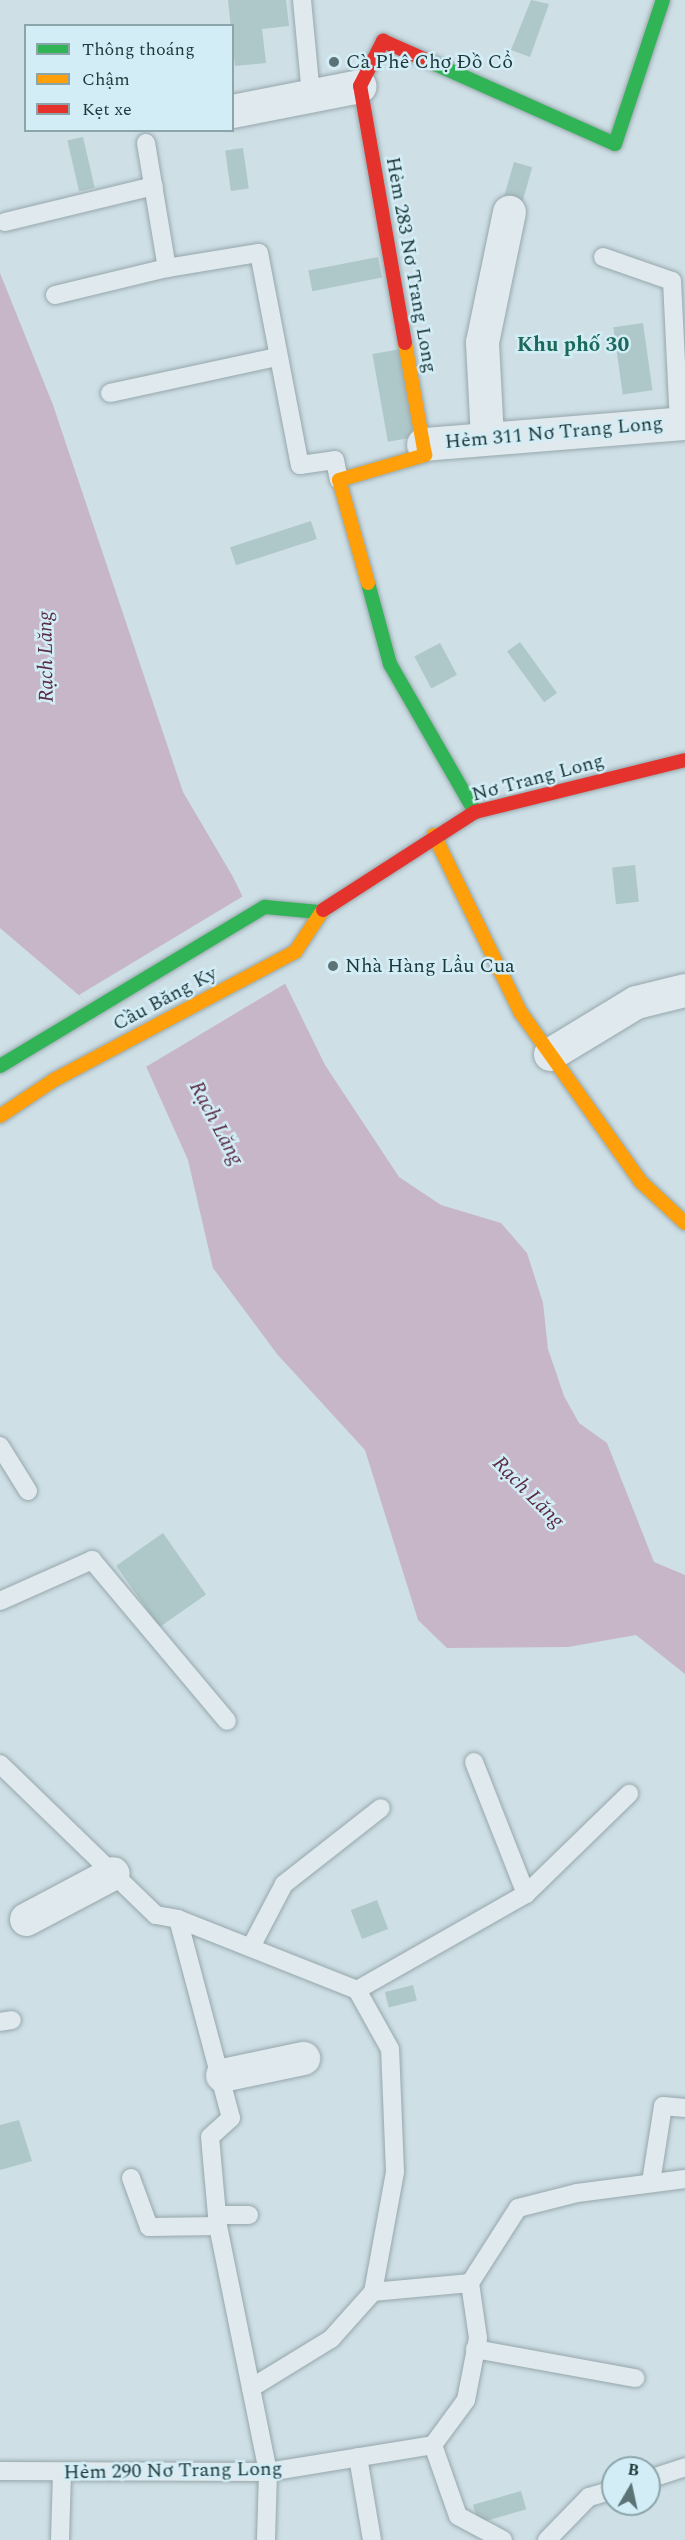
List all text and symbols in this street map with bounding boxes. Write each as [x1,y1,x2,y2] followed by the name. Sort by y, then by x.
[24,24,234,132] legend
[82,36,195,63] text: Thông thoáng
[346,50,513,74] place label: Cà Phê Chợ Đồ Cổ
[327,55,341,69] marker: Cà Phê Chợ Đồ Cổ
[82,66,130,93] text: Chậm
[82,96,132,123] text: Kẹt xe
[380,155,442,375] street label: Hẻm 283 Nơ Trang Long
[517,332,629,358] district label: Khu phố 30
[444,412,664,454] street label: Hẻm 311 Nơ Trang Long
[33,611,59,703] water label: Rạch Lăng
[469,749,607,807] street label: Nơ Trang Long
[345,954,515,978] place label: Nhà Hàng Lẩu Cua
[326,959,340,973] marker: Nhà Hàng Lẩu Cua
[109,962,221,1036] street label: Cầu Băng Ky
[184,1077,248,1169] water label: Rạch Lăng
[487,1451,569,1533] water label: Rạch Lăng
[601,2456,661,2516] north arrow
[63,2457,283,2485] street label: Hẻm 290 Nơ Trang Long
[626,2457,641,2483] text: B

